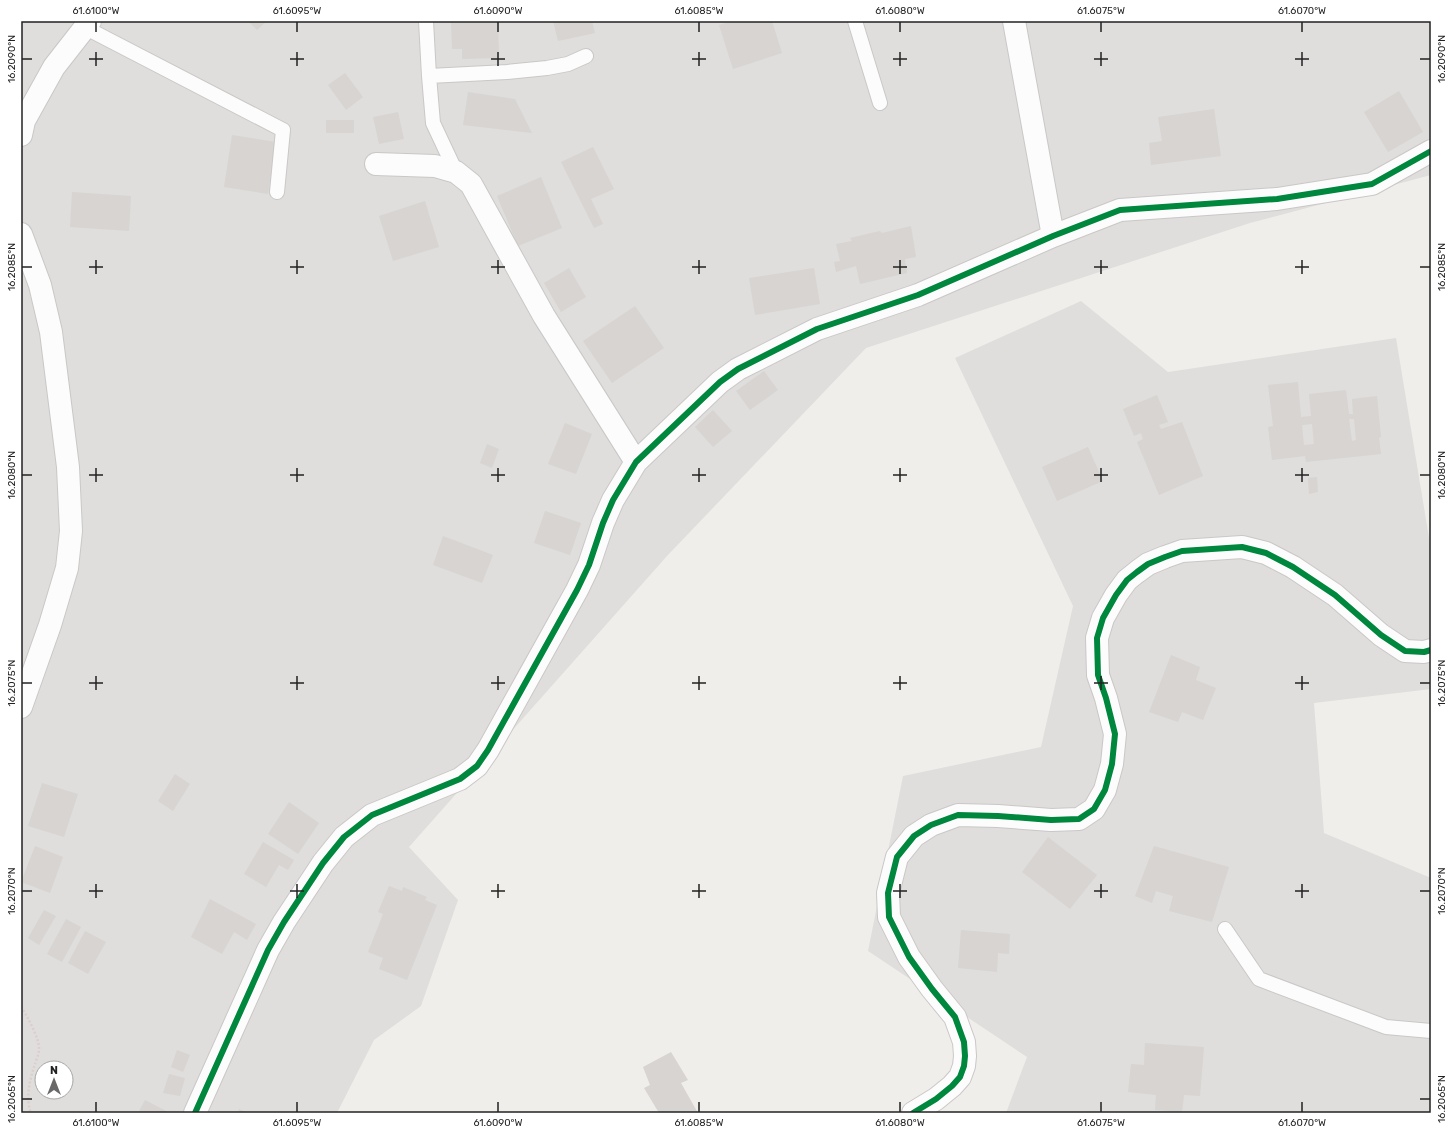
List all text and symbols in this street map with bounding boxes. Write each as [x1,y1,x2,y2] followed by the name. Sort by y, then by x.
[72,5,120,17] text: 61.6100°W
[273,5,321,17] text: 61.6095°W
[473,5,523,17] text: 61.6090°W
[674,5,724,17] text: 61.6085°W
[875,5,925,17] text: 61.6080°W
[1077,5,1125,17] text: 61.6075°W
[1278,5,1326,17] text: 61.6070°W
[6,35,18,83] text: 16.2090°N
[1436,35,1448,83] text: 16.2090°N
[6,243,18,291] text: 16.2085°N
[1436,243,1448,291] text: 16.2085°N
[6,451,18,499] text: 16.2080°N
[1436,451,1448,499] text: 16.2080°N
[6,659,18,706] text: 16.2075°N
[1436,659,1448,706] text: 16.2075°N
[6,867,18,915] text: 16.2070°N
[1436,867,1448,915] text: 16.2070°N
[34,1060,74,1100] north arrow
[50,1064,58,1077] text: N
[6,1075,18,1123] text: 16.2065°N
[1436,1075,1448,1123] text: 16.2065°N
[72,1117,120,1129] text: 61.6100°W
[273,1117,321,1129] text: 61.6095°W
[473,1117,523,1129] text: 61.6090°W
[674,1117,724,1129] text: 61.6085°W
[875,1117,925,1129] text: 61.6080°W
[1077,1117,1125,1129] text: 61.6075°W
[1278,1117,1326,1129] text: 61.6070°W

